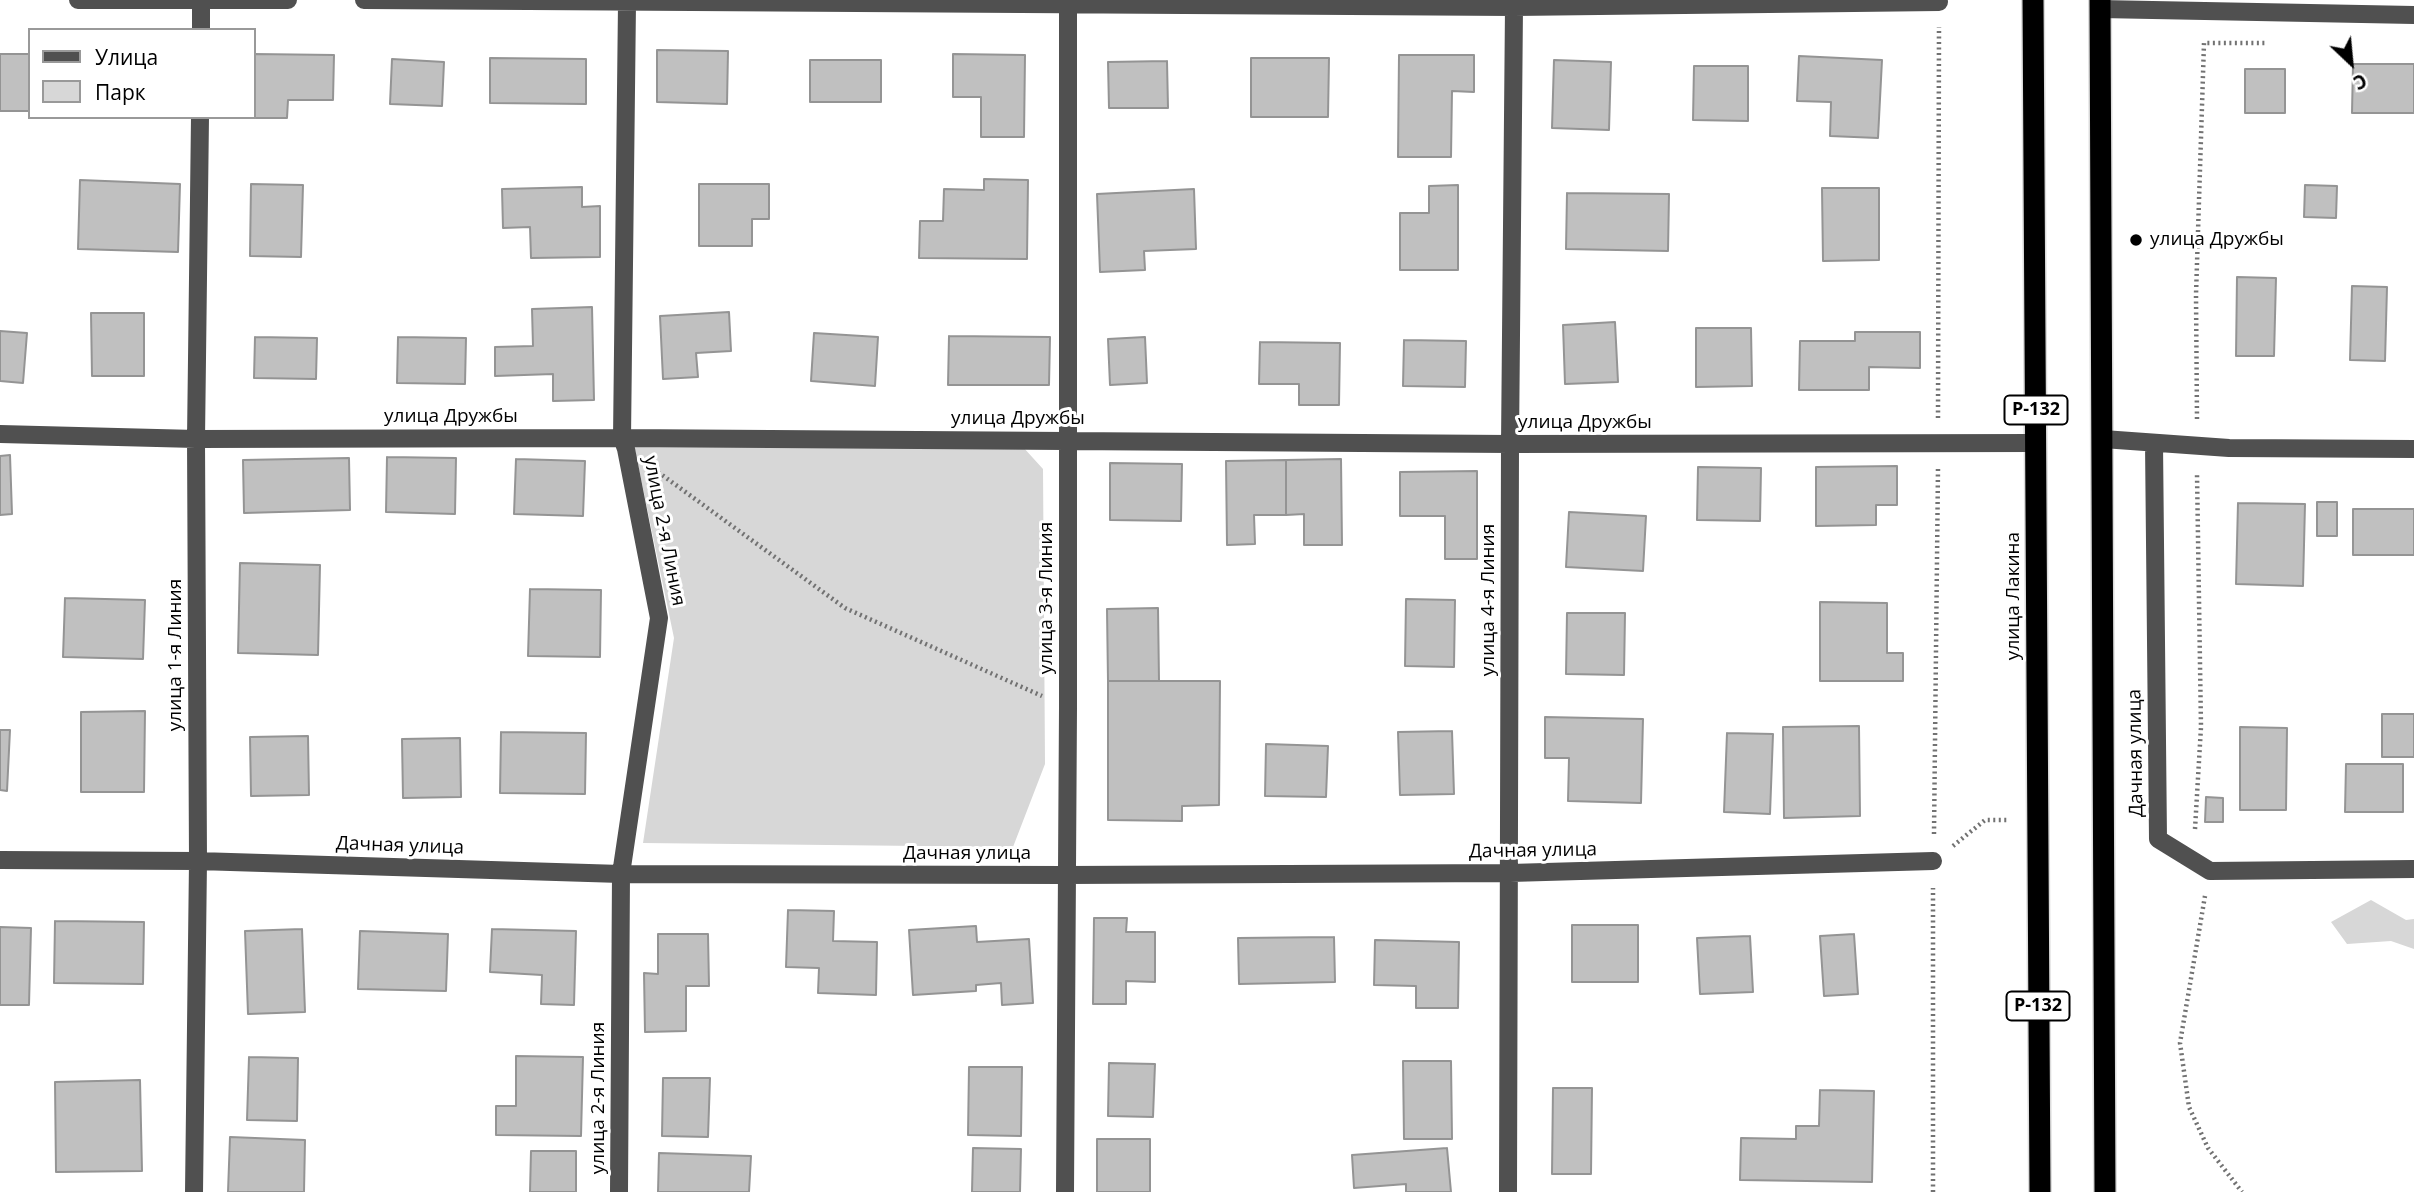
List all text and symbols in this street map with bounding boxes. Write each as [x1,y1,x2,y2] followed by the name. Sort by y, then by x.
[28,28,256,119] legend
[2316,28,2386,98] north arrow
[95,43,158,71] text: Улица
[2349,68,2371,96] text: С
[95,78,146,106] text: Парк
[2150,229,2284,251] place label: улица Дружбы
[2128,232,2144,248] marker: улица Дружбы
[2004,396,2068,424] road number: Р-132
[384,406,518,428] street label: улица Дружбы
[951,408,1085,430] street label: улица Дружбы
[1518,412,1652,434] street label: улица Дружбы
[638,454,690,608] street label: улица 2-я Линия
[1036,522,1058,674] street label: улица 3-я Линия
[1478,524,1500,676] street label: улица 4-я Линия
[2003,532,2025,660] street label: улица Лакина
[165,579,187,731] street label: улица 1-я Линия
[2123,689,2149,817] street label: Дачная улица
[336,832,464,860] street label: Дачная улица
[1469,838,1597,864] street label: Дачная улица
[903,843,1031,865] street label: Дачная улица
[2007,992,2070,1021] road number: Р-132
[588,1022,610,1174] street label: улица 2-я Линия

